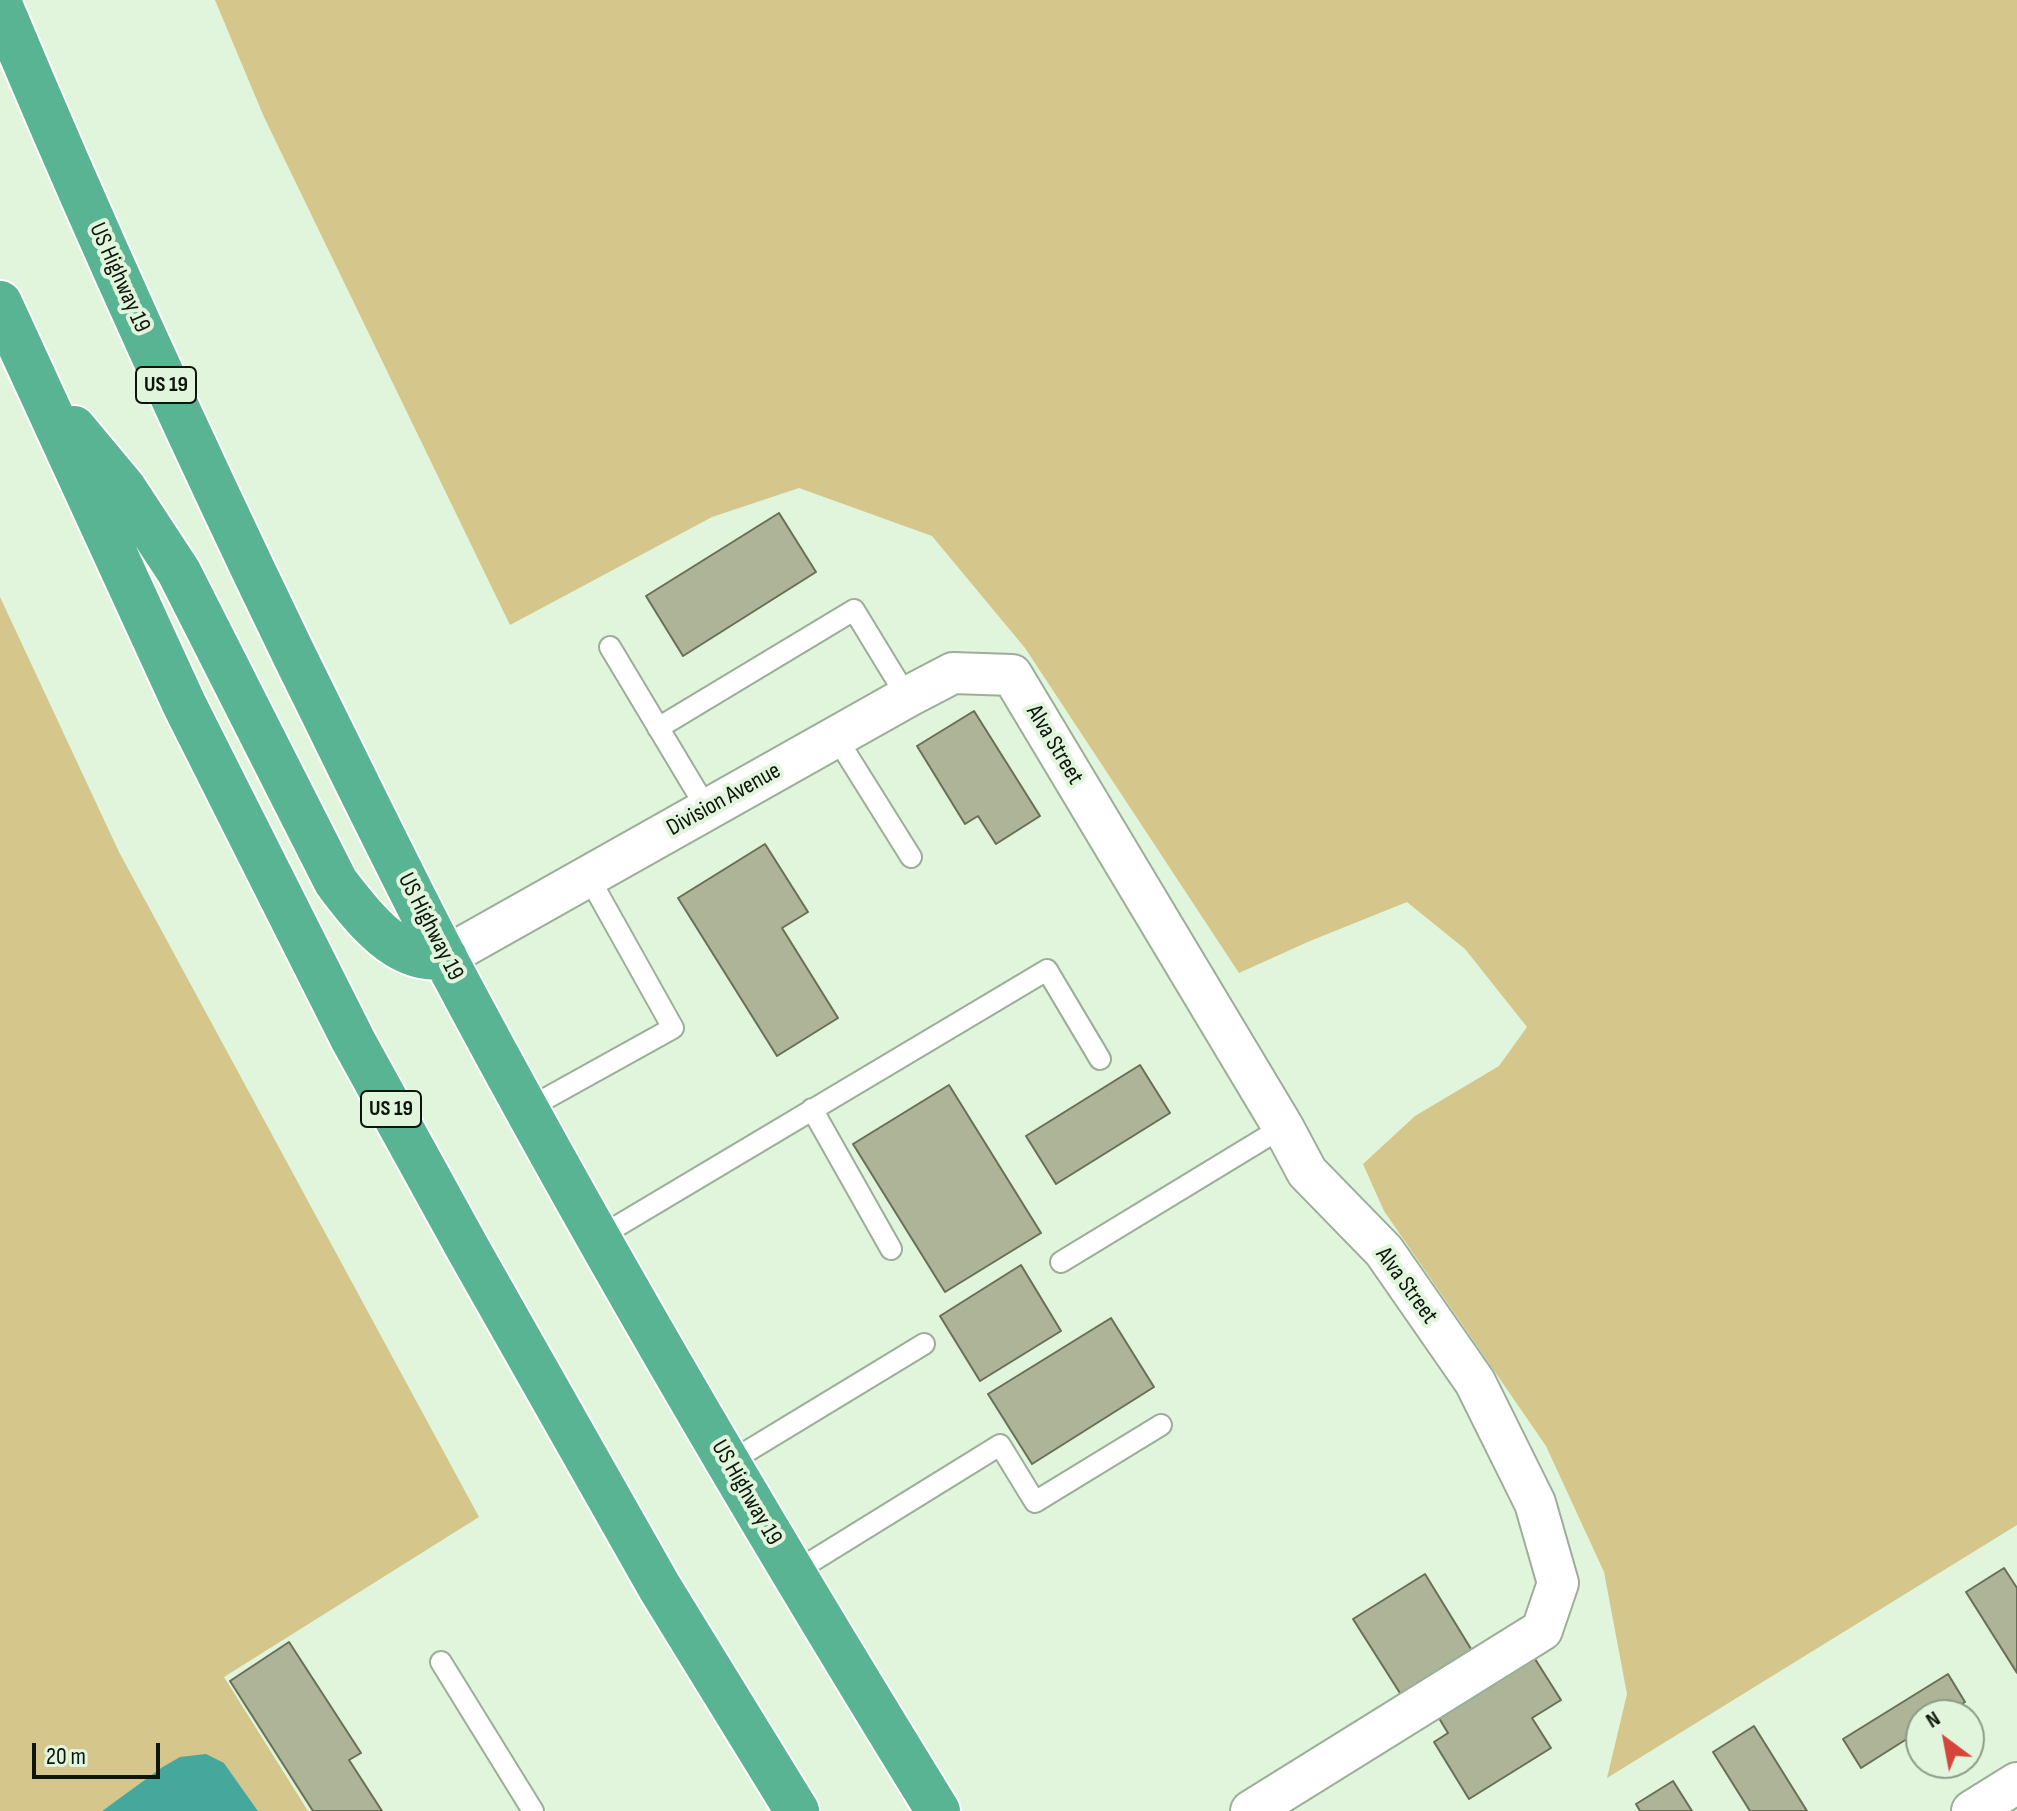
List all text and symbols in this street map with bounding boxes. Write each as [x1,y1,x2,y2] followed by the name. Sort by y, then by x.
[82,219,156,337] street label: US Highway 19
[136,367,196,403] road number: US 19
[1019,700,1089,790] street label: Alva Street
[662,757,786,843] street label: Division Avenue
[391,868,469,986] street label: US Highway 19
[361,1091,421,1127] road number: US 19
[1369,1242,1443,1330] street label: Alva Street
[704,1435,788,1551] street label: US Highway 19
[1905,1699,1985,1779] north arrow
[1921,1705,1945,1734] text: N
[36,1727,164,1777] scale bar
[46,1742,86,1771] text: 20 m

